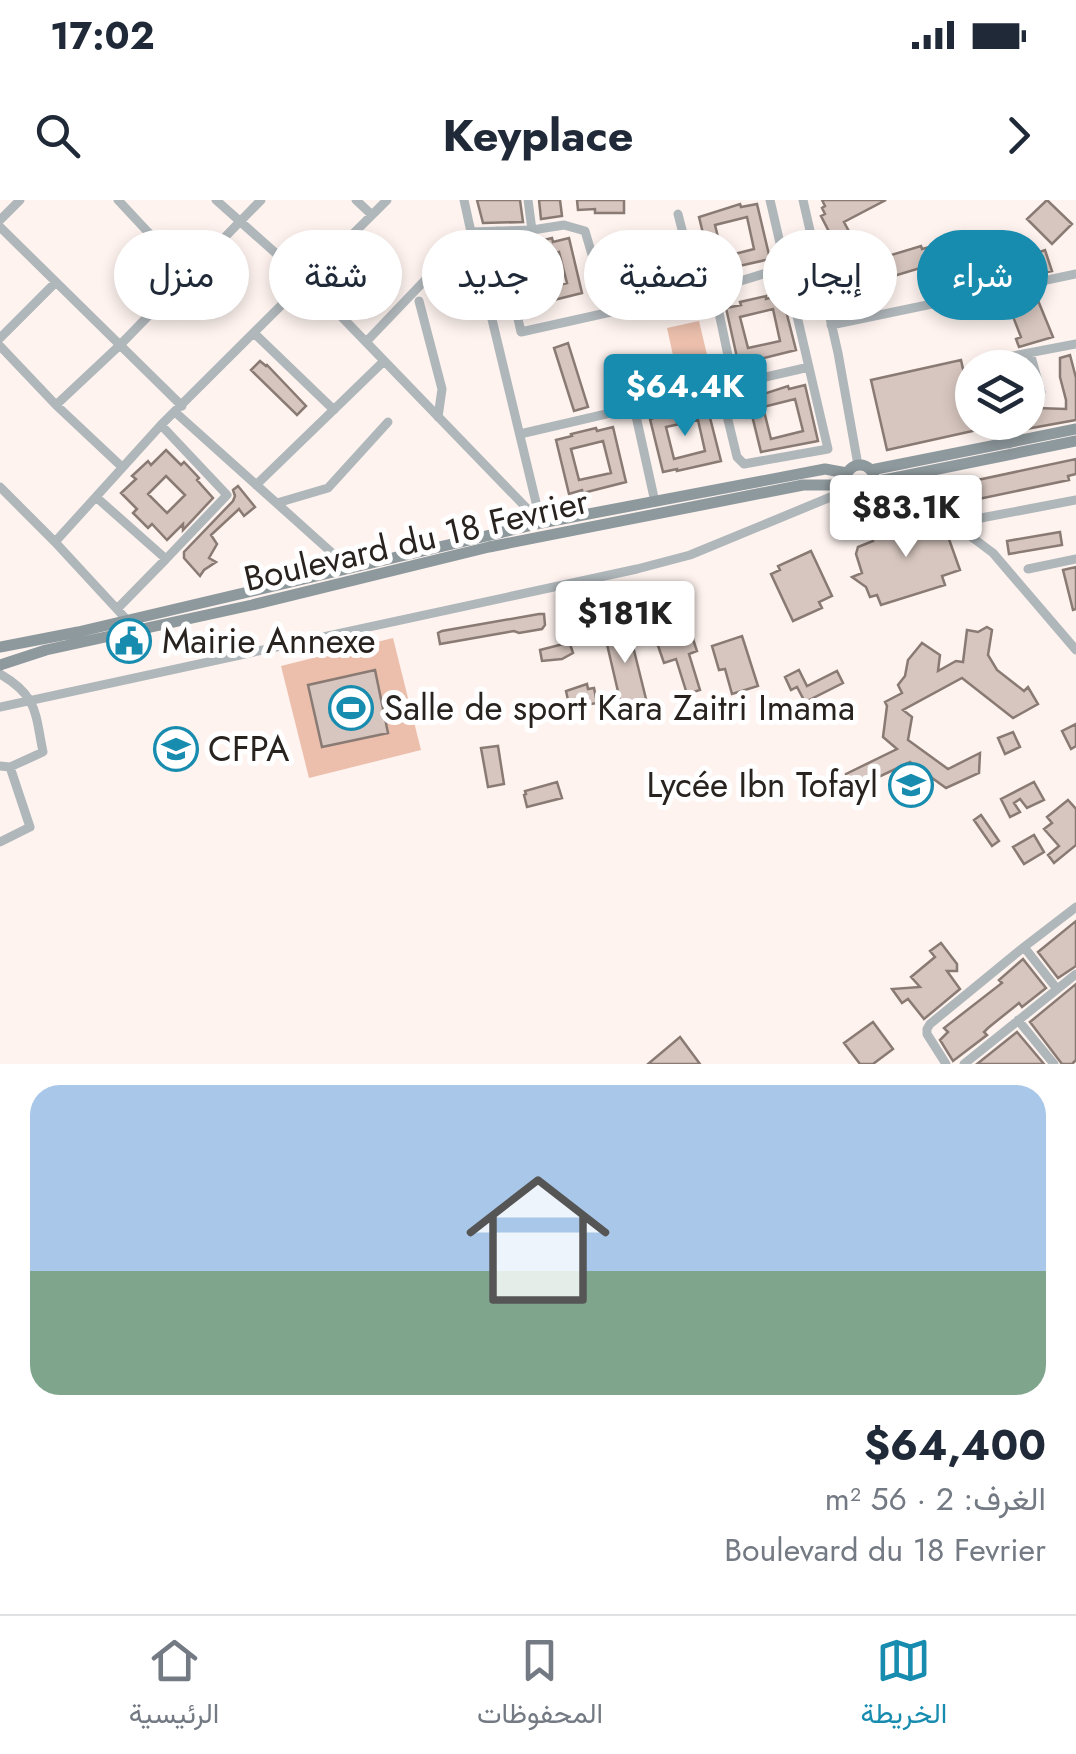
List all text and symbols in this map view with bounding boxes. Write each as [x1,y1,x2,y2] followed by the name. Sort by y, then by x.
[50,8,155,63] text: 17:02
[443,103,633,168] text: Keyplace
[30,108,85,163] icon: search
[991,108,1046,163] icon: forward
[114,230,249,320] chip: منزل
[269,230,402,320] chip: شقة
[422,230,564,320] chip: جديد
[584,230,743,320] chip: تصفية
[763,230,897,320] chip: إيجار
[917,230,1048,320] chip: شراء
[955,350,1045,440] map controls
[955,350,1045,440] button: layers
[604,354,766,439] pin: $64.4K
[626,363,744,409] text: $64.4K
[825,475,987,560] pin: $83.1K
[239,476,593,604] street label: Boulevard du 18 Fevrier
[852,484,960,530] text: $83.1K
[555,581,695,666] pin: $181K
[578,590,672,636] text: $181K
[162,616,375,666] place label: Mairie Annexe
[106,618,152,664] public building icon: Mairie Annexe
[384,683,855,733] place label: Salle de sport Kara Zaitri Imama
[328,685,374,731] sports icon: Salle de sport Kara Zaitri Imama
[208,724,289,774] place label: CFPA
[153,726,199,772] school or university icon: CFPA
[646,760,878,810] place label: Lycée Ibn Tofayl
[888,762,934,808] school or university icon: Lycée Ibn Tofayl
[448,1150,628,1330] icon: home
[864,1415,1046,1476] text: $64,400
[825,1476,1046,1522] text: الغرف: 2 · 56 m²
[724,1527,1046,1573] text: Boulevard du 18 Fevrier
[129,1633,219,1738] tab: الرئيسية
[477,1633,603,1738] tab: المحفوظات
[861,1633,947,1738] tab: الخريطة

